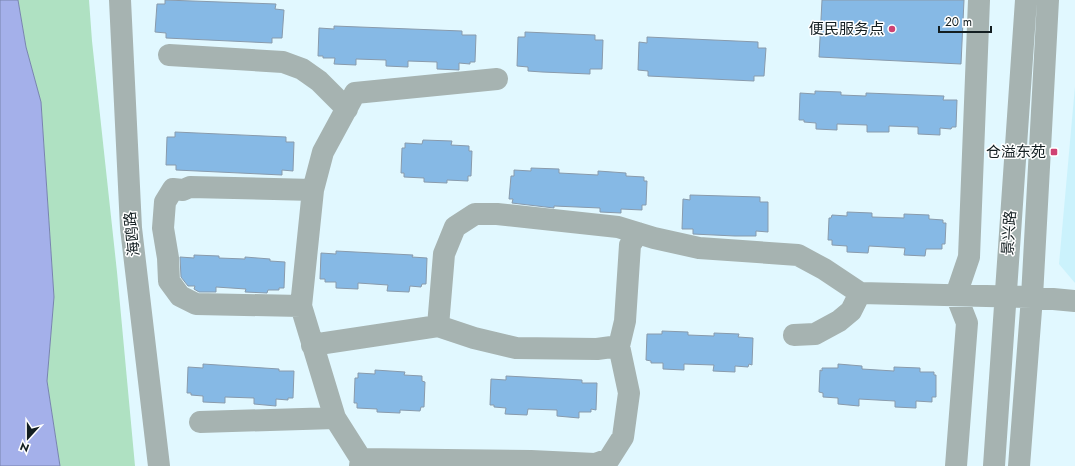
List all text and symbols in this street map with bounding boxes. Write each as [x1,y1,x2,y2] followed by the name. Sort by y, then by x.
[939,8,991,34] scale bar
[945,13,972,31] text: 20 m
[809,18,884,40] place label: 便民服务点
[887,24,897,34] marker: 便民服务点
[986,141,1046,163] place label: 仓溢东苑
[1049,147,1059,157] marker: 仓溢东苑
[996,210,1022,256] street label: 景兴路
[119,211,145,257] street label: 海鸥路
[8,418,48,458] north arrow
[17,438,31,456] text: N

